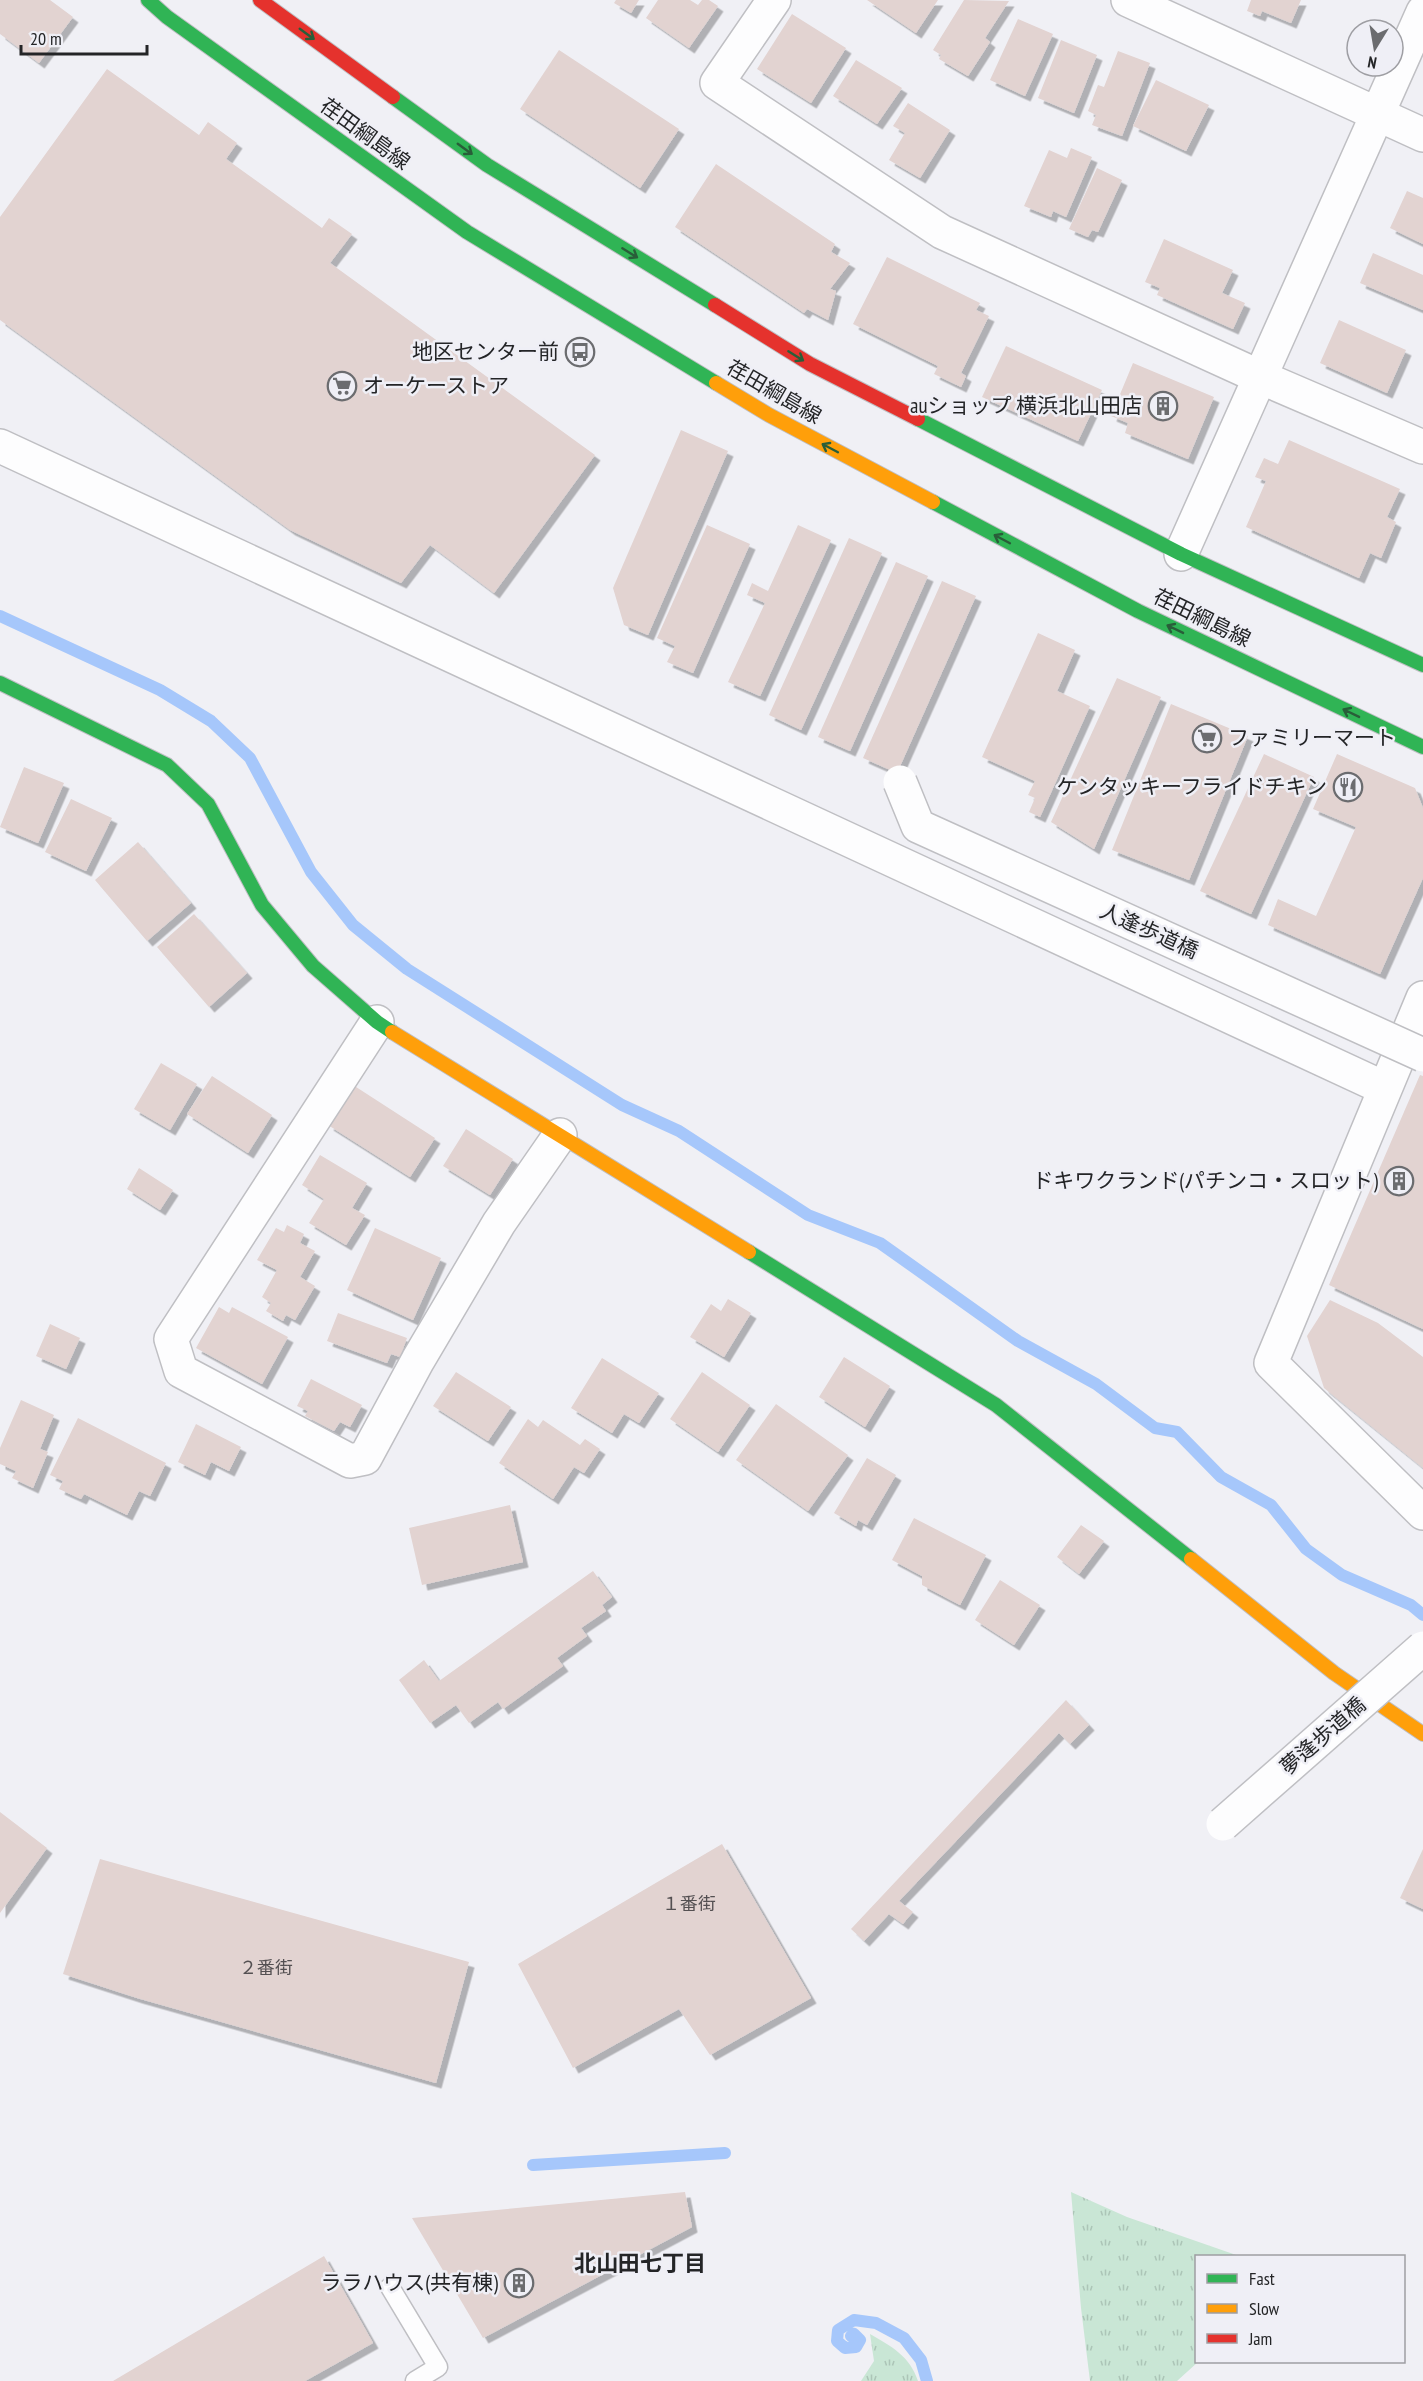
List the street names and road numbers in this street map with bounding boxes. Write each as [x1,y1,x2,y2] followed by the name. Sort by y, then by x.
[315,92,416,175] street label: 荏田綱島線
[722,354,826,430] street label: 荏田綱島線
[1149,582,1255,653] street label: 荏田綱島線
[1096,897,1203,964] street label: 人逢歩道橋
[1274,1691,1371,1780] street label: 夢逢歩道橋

